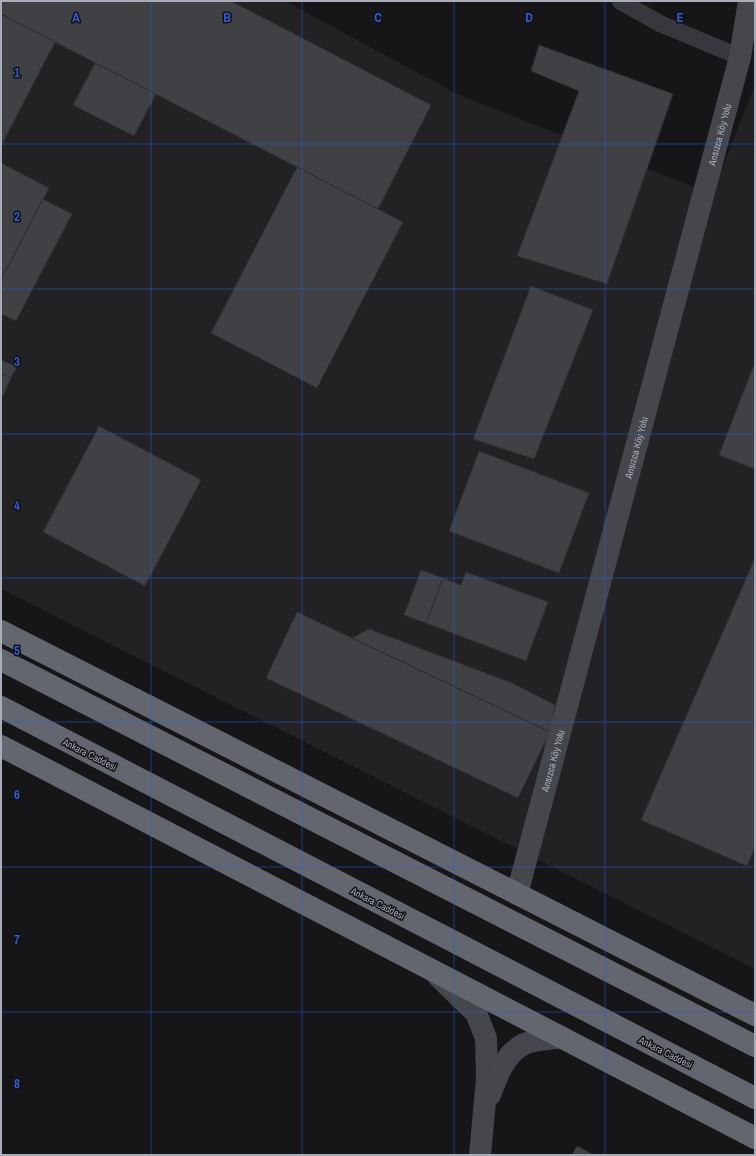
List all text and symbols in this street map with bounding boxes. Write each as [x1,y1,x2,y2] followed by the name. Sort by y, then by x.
[72,9,80,26] text: A
[223,9,231,26] text: B
[374,9,382,26] text: C
[525,9,533,26] text: D
[676,9,684,26] text: E
[14,64,20,81] text: 1
[705,102,734,168] street label: Ansızca Köy Yolu
[14,208,20,225] text: 2
[14,353,20,370] text: 3
[622,415,651,481] street label: Ansızca Köy Yolu
[14,497,20,514] text: 4
[14,642,20,659] text: 5
[538,728,567,794] street label: Ansızca Köy Yolu
[60,735,119,774] street label: Ankara Caddesi
[14,786,20,803] text: 6
[348,884,407,923] street label: Ankara Caddesi
[14,931,20,948] text: 7
[636,1033,695,1072] street label: Ankara Caddesi
[14,1075,20,1092] text: 8

